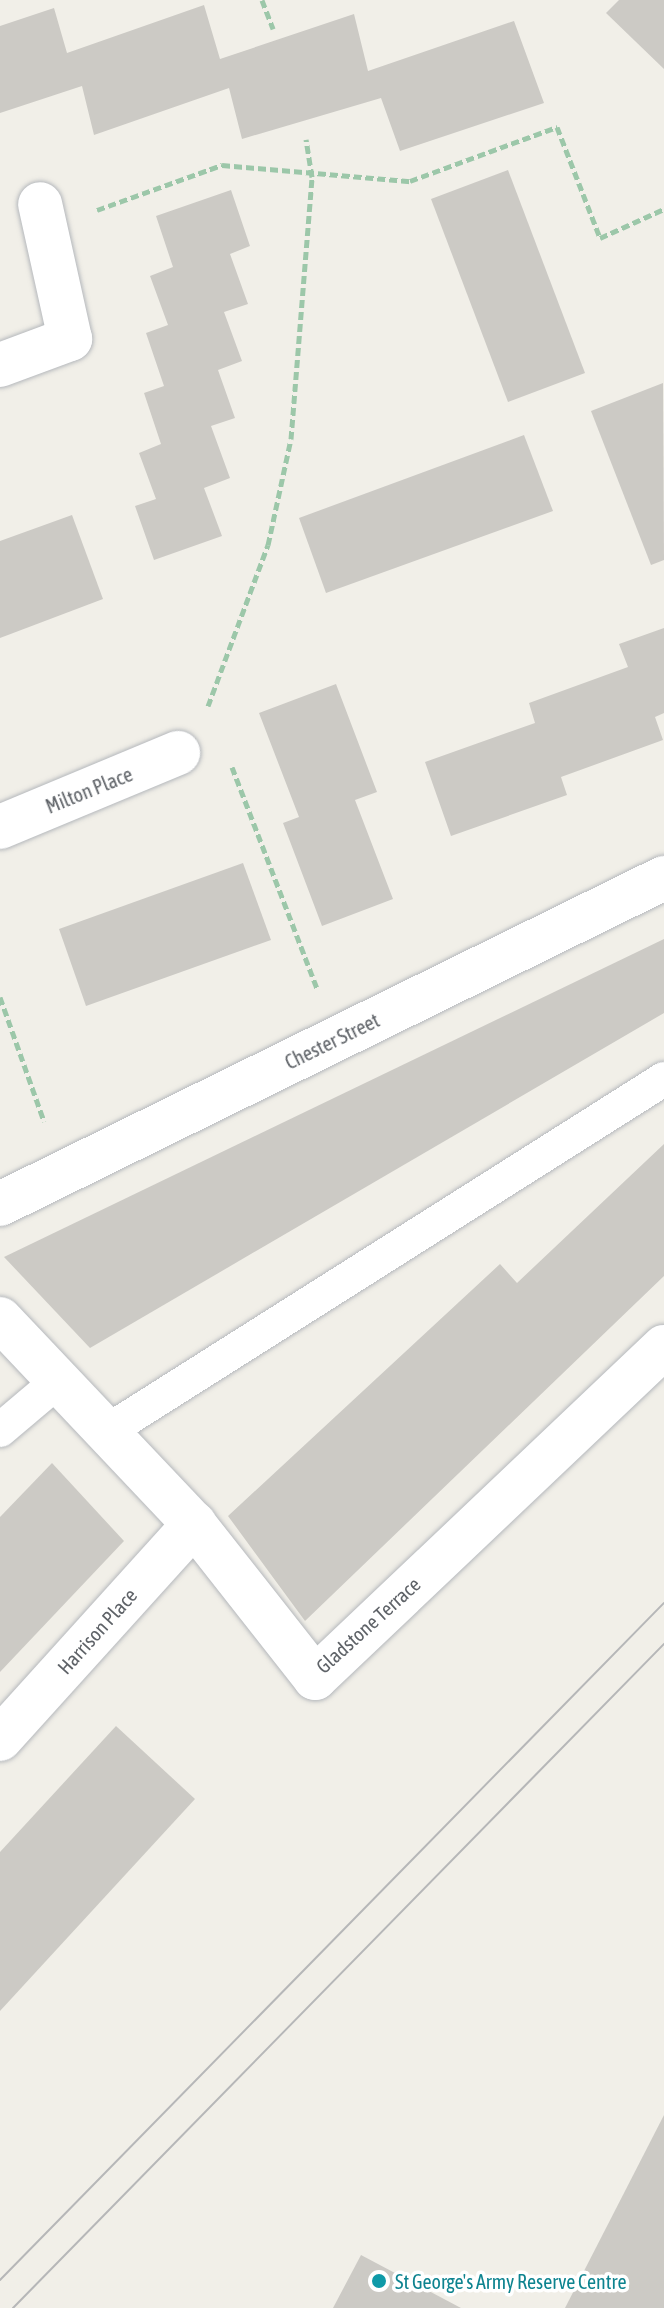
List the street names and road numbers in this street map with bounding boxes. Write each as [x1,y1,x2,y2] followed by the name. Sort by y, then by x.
[42,762,136,818] street label: Milton Place
[281,1008,383,1074] street label: Chester Street
[311,1572,425,1678] street label: Gladstone Terrace
[52,1583,142,1679] street label: Harrison Place

